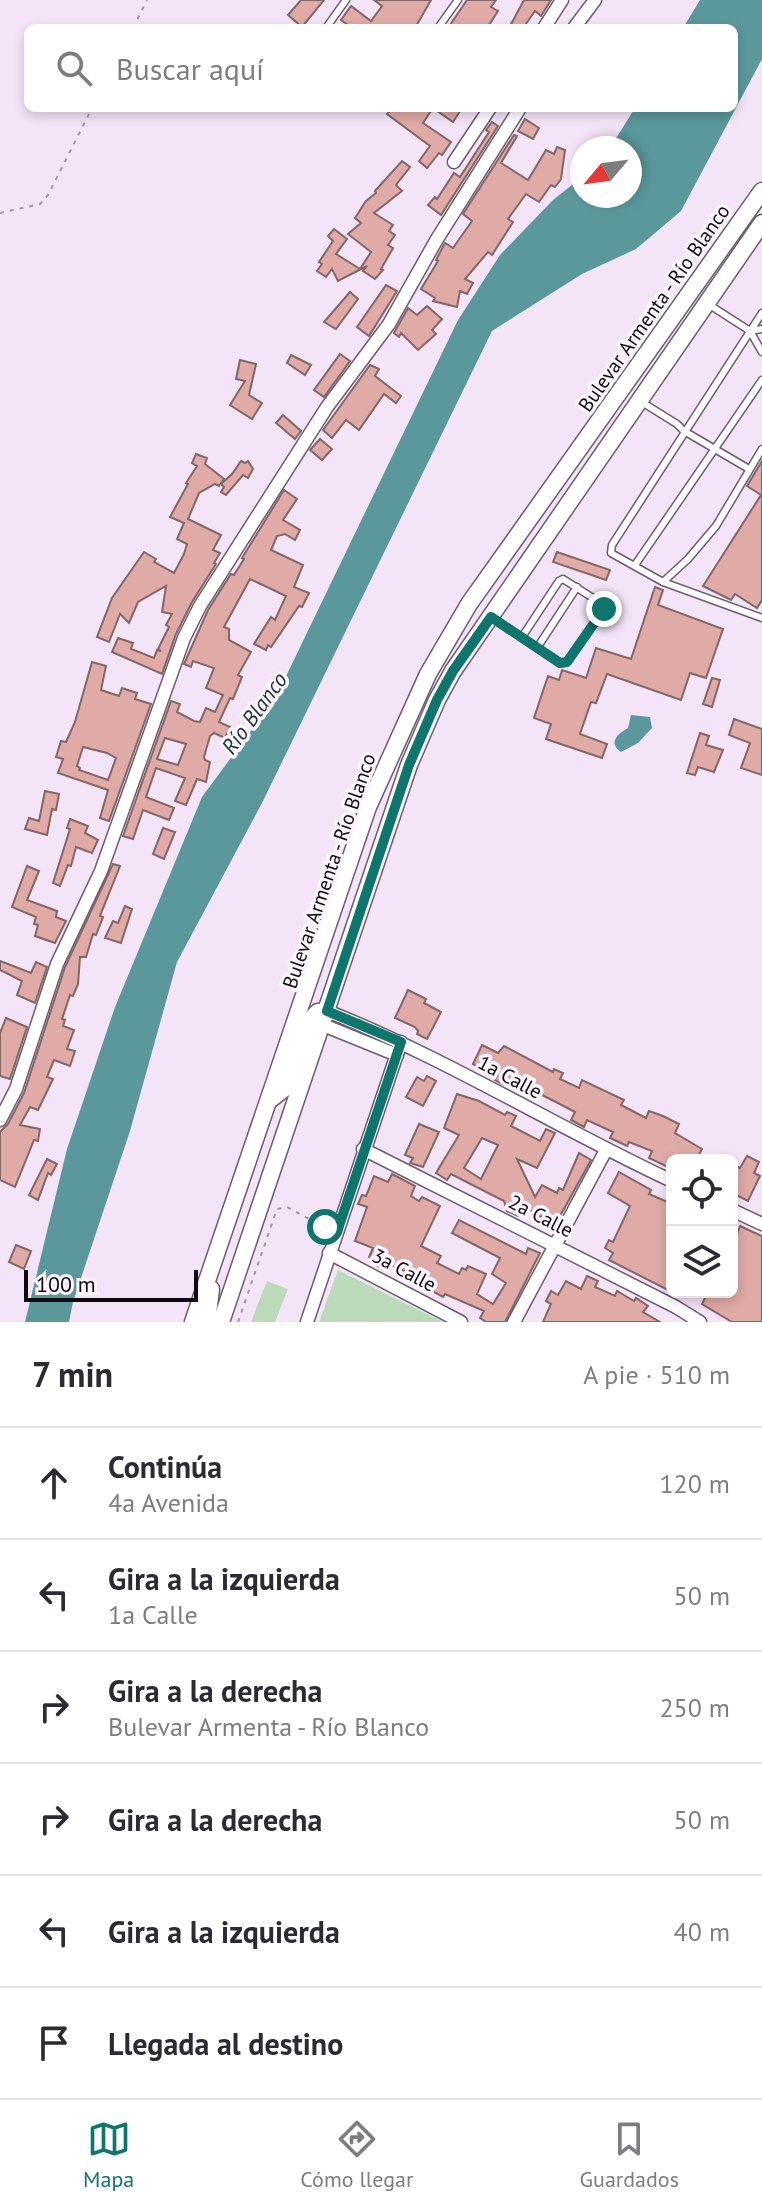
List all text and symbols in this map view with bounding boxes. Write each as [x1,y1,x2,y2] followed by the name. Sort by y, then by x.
[24,24,738,112] search box
[52,46,96,90] icon: search
[116,49,264,88] text: Buscar aquí
[570,136,642,208] north arrow
[572,199,736,417] street label: Bulevar Armenta - Río Blanco
[586,591,622,627] route end
[215,666,293,759] water label: Río Blanco
[276,750,382,992] street label: Bulevar Armenta - Río Blanco
[473,1049,547,1105] street label: 1a Calle
[666,1154,738,1298] map controls
[666,1154,738,1226] button: locate
[504,1189,578,1243] street label: 2a Calle
[307,1209,343,1245] route start
[666,1226,738,1298] button: layers
[367,1242,441,1298] street label: 3a Calle
[24,1266,198,1302] scale bar
[36,1270,96,1298] text: 100 m
[32,1352,113,1396] text: 7 min
[583,1358,730,1391] text: A pie · 510 m
[108,1447,222,1486] text: Continúa
[32,1461,76,1505] icon: ahead
[659,1467,730,1500] text: 120 m
[108,1486,229,1519] text: 4a Avenida
[108,1559,340,1598] text: Gira a la izquierda
[32,1573,76,1617] icon: left
[674,1579,730,1612] text: 50 m
[108,1598,198,1631] text: 1a Calle
[108,1671,322,1710] text: Gira a la derecha
[32,1685,76,1729] icon: right
[659,1691,730,1724] text: 250 m
[108,1710,429,1743] text: Bulevar Armenta - Río Blanco
[32,1797,76,1841] icon: right
[108,1800,322,1839] text: Gira a la derecha
[674,1803,730,1836] text: 50 m
[32,1909,76,1953] icon: left
[108,1912,340,1951] text: Gira a la izquierda
[674,1915,730,1948] text: 40 m
[32,2021,76,2065] icon: arrive
[108,2024,343,2063] text: Llegada al destino
[83,2117,134,2193] tab: Mapa
[300,2117,413,2193] tab: Cómo llegar
[580,2117,679,2193] tab: Guardados

